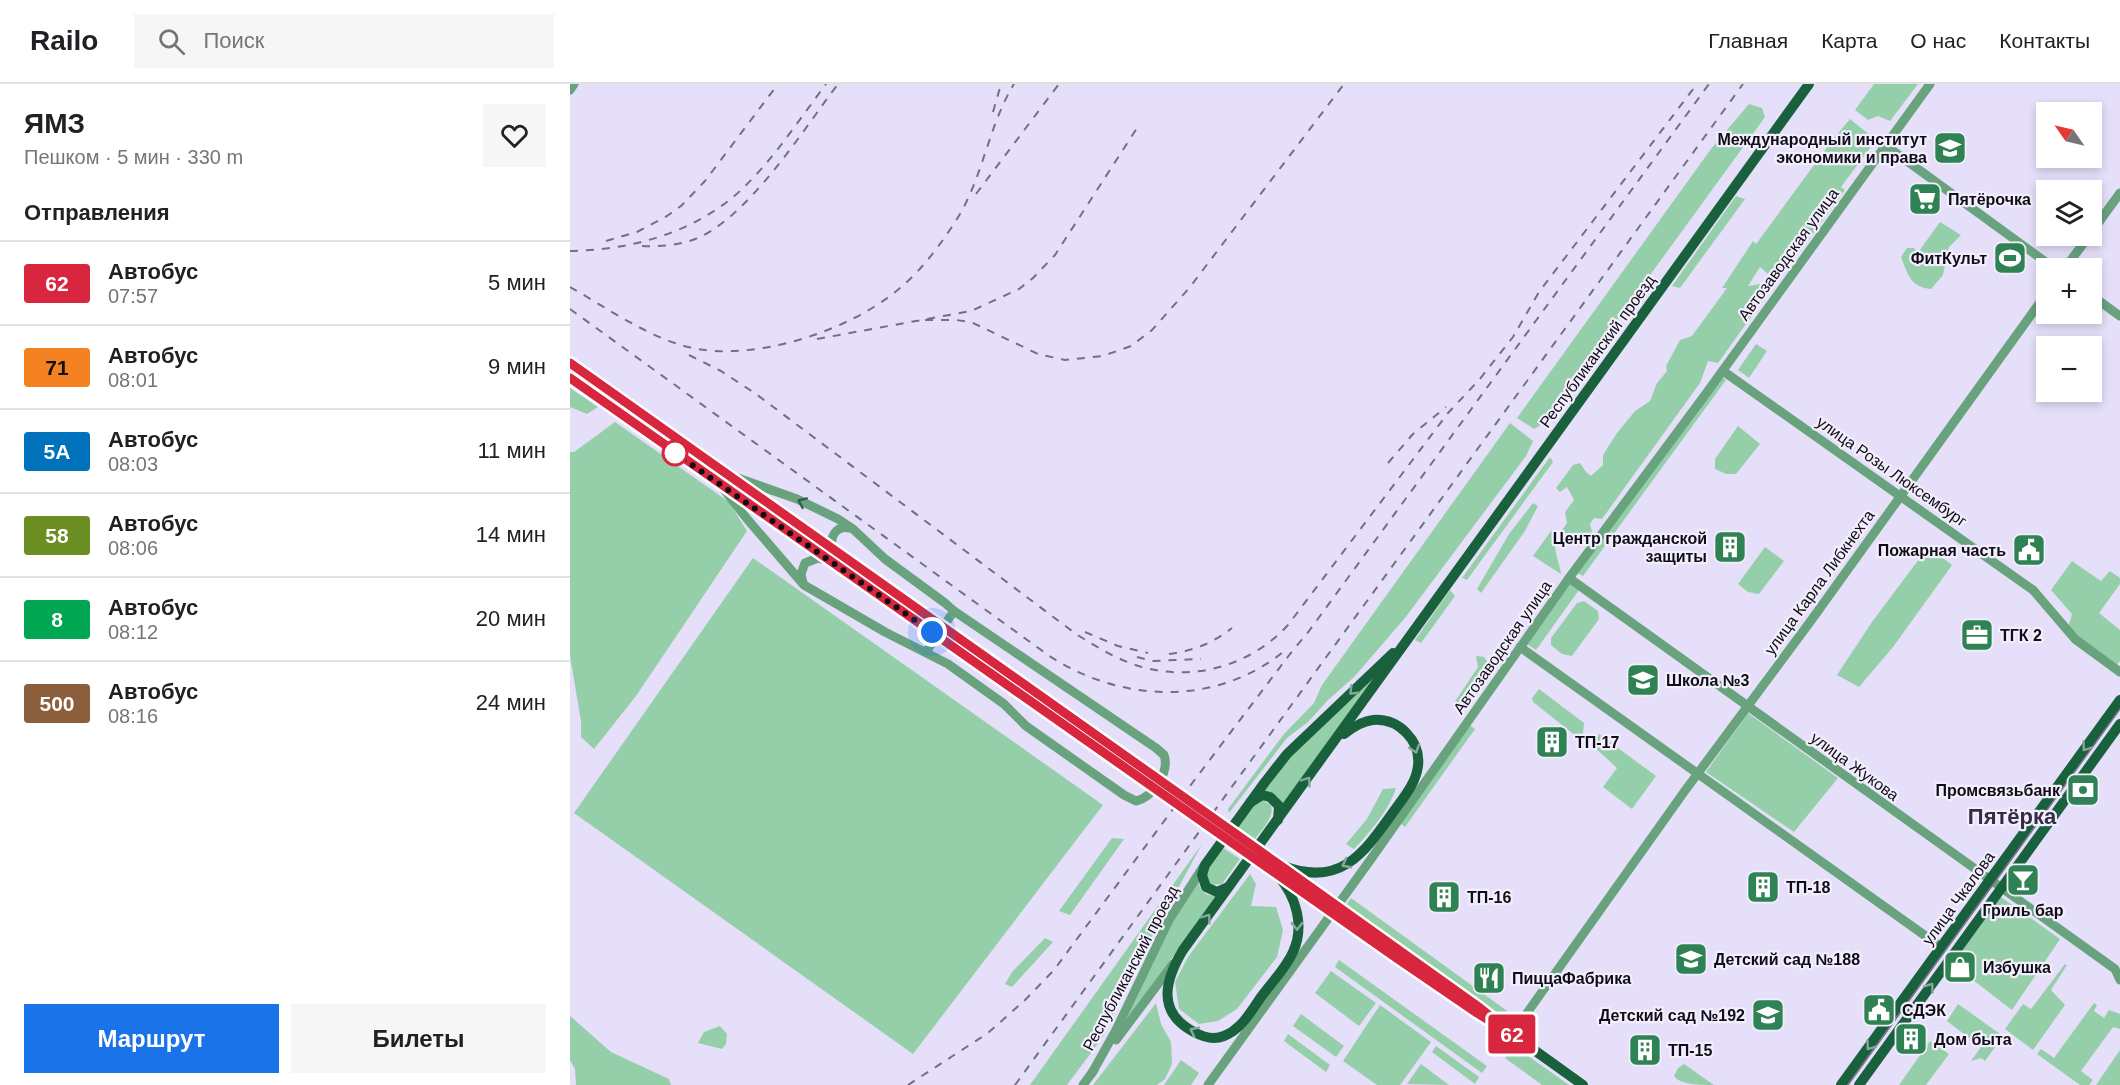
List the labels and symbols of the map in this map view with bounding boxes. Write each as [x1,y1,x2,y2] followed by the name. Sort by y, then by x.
[2036,102,2102,168] north arrow
[1932,130,1968,166] school or university icon: Международный институт экономики и права
[1717,131,1927,166] place label: Международный институт экономики и права
[1907,181,1943,217] supermarket icon: Пятёрочка
[1735,185,1842,323] street label: Автозаводская улица
[1948,191,2031,208] place label: Пятёрочка
[1992,240,2028,276] sports icon: ФитКульт
[1911,250,1987,267] place label: ФитКульт
[1536,271,1659,431] street label: Республиканский проезд
[1813,413,1970,530] street label: улица Розы Люксембург
[662,440,688,466] unlabelled marker
[797,497,808,509] one-way arrow
[1761,507,1878,658] street label: улица Карла Либкнехта
[1712,529,1748,565] building icon: Центр гражданской защиты
[1553,530,1707,565] place label: Центр гражданской защиты
[2011,532,2047,568] public building icon: Пожарная часть
[1878,542,2006,559] place label: Пожарная часть
[1450,577,1555,717] street label: Автозаводская улица
[917,617,947,647] your location
[1959,617,1995,653] office icon: ТГК 2
[2000,627,2042,644] place label: ТГК 2
[1625,662,1661,698] school or university icon: Школа №3
[1666,672,1750,689] place label: Школа №3
[1349,683,1360,694] one-way arrow
[1534,724,1570,760] building icon: ТП-17
[1808,729,1902,804] street label: улица Жукова
[1575,734,1620,751] place label: ТП-17
[2082,741,2093,752] one-way arrow
[1408,743,1420,754] one-way arrow
[2065,772,2101,808] bank icon: Промсвязьбанк
[1300,777,1311,788] one-way arrow
[1935,782,2061,799] place label: Промсвязьбанк
[1968,804,2057,829] district label: Пятёрка
[1919,848,1998,948] street label: улица Чкалова
[1342,857,1352,868] one-way arrow
[2005,862,2041,898] bar icon: Гриль бар
[1745,869,1781,905] building icon: ТП-18
[1426,879,1462,915] building icon: ТП-16
[1786,879,1831,896] place label: ТП-18
[1080,882,1181,1054] street label: Республиканский проезд
[1467,889,1512,906] place label: ТП-16
[1982,902,2064,919] place label: Гриль бар
[1200,913,1211,924] one-way arrow
[1291,921,1304,930] one-way arrow
[1673,941,1709,977] school or university icon: Детский сад №188
[1942,949,1978,985] shop icon: Избушка
[1714,951,1860,968] place label: Детский сад №188
[1983,959,2051,976] place label: Избушка
[1471,960,1507,996] restaurant icon: ПиццаФабрика
[1512,970,1631,987] place label: ПиццаФабрика
[1923,982,1934,993] one-way arrow
[1861,992,1897,1028] public building icon: СДЭК
[1750,997,1786,1033] school or university icon: Детский сад №192
[1902,1002,1946,1019] place label: СДЭК
[1599,1007,1745,1024] place label: Детский сад №192
[1485,1014,1539,1054] line badge: 62
[1893,1021,1929,1057] building icon: Дом быта
[1190,1027,1200,1038] one-way arrow
[1934,1031,2012,1048] place label: Дом быта
[1627,1032,1663,1068] building icon: ТП-15
[1866,1039,1877,1050] one-way arrow
[1668,1042,1713,1059] place label: ТП-15

